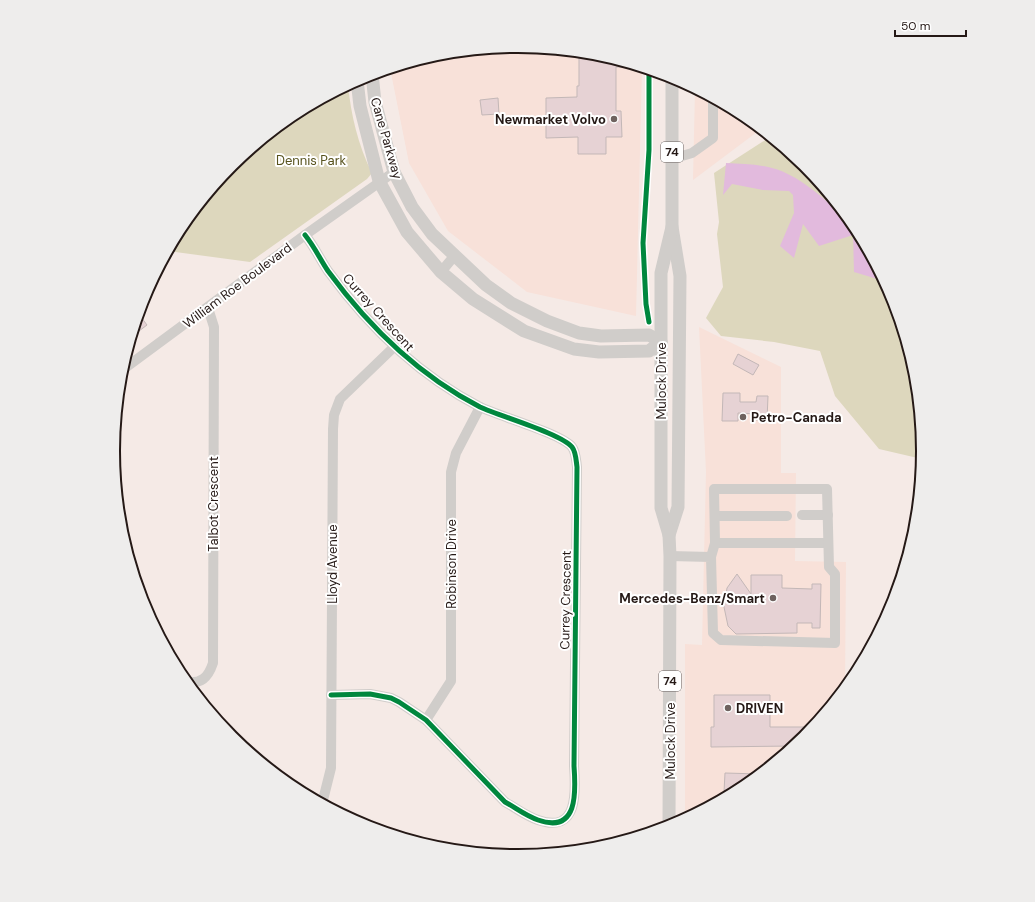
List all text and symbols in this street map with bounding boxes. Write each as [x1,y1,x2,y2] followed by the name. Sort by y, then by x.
[895,12,966,38] scale bar
[901,18,930,34] text: 50 m
[367,95,406,181] street label: Cane Parkway
[495,111,606,128] place label: Newmarket Volvo
[609,114,619,124] marker: Newmarket Volvo
[661,142,683,162] road number: 74
[276,152,346,169] park label: Dennis Park
[179,239,295,332] street label: William Roe Boulevard
[339,270,418,355] street label: Currey Crescent
[653,342,670,420] street label: Mulock Drive
[751,409,842,426] place label: Petro-Canada
[738,412,748,422] marker: Petro-Canada
[205,456,222,552] street label: Talbot Crescent
[443,519,460,609] street label: Robinson Drive
[324,524,341,604] street label: Lloyd Avenue
[556,550,575,650] street label: Currey Crescent
[619,590,765,607] place label: Mercedes-Benz/Smart
[768,593,778,603] marker: Mercedes-Benz/Smart
[659,671,681,691] road number: 74
[736,700,783,717] place label: DRIVEN
[662,702,679,780] street label: Mulock Drive
[723,703,733,713] marker: DRIVEN

